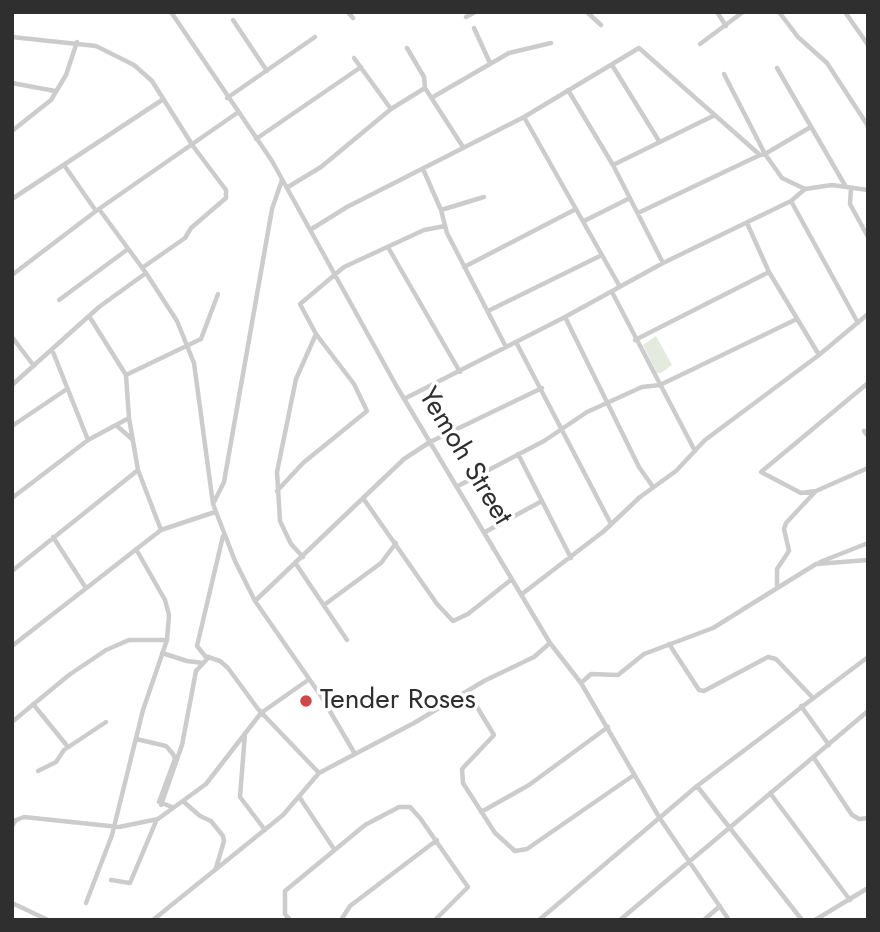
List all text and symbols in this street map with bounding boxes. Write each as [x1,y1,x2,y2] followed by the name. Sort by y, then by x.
[410,382,518,532] street label: Yemoh Street
[320,684,476,718] place label: Tender Roses
[298,693,314,709] marker: Tender Roses

